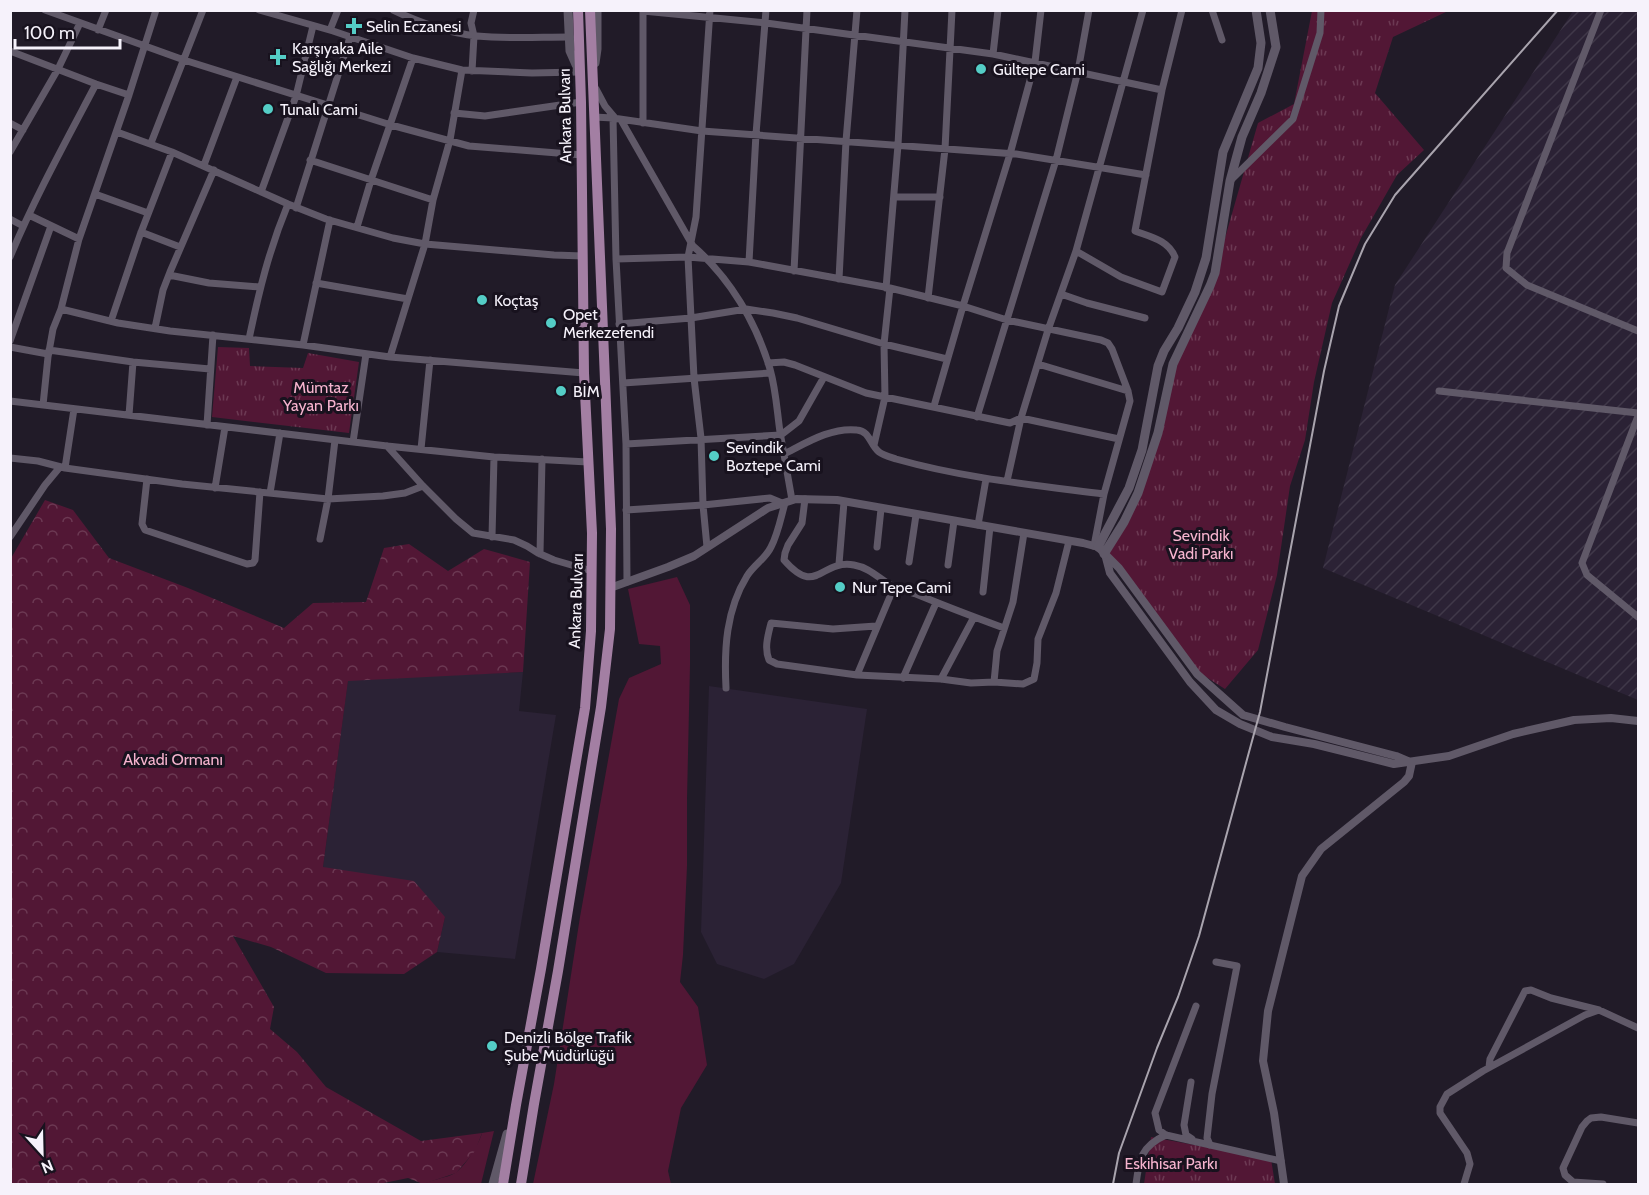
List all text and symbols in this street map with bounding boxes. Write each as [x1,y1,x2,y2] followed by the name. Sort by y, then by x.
[15,12,120,50] scale bar
[366,17,462,36] place label: Selin Eczanesi
[347,19,361,33] marker: Selin Eczanesi
[24,22,75,44] text: 100 m
[292,39,391,76] place label: Karşıyaka Aile Sağlığı Merkezi
[269,48,287,66] marker: Karşıyaka Aile Sağlığı Merkezi
[993,60,1085,79] place label: Gültepe Cami
[974,62,988,76] marker: Gültepe Cami
[555,68,575,164] street label: Ankara Bulvarı
[280,100,358,119] place label: Tunalı Cami
[261,102,275,116] marker: Tunalı Cami
[494,291,539,310] place label: Koçtaş
[475,293,489,307] marker: Koçtaş
[563,305,654,342] place label: Opet Merkezefendi
[544,316,558,330] marker: Opet Merkezefendi
[282,378,359,415] park label: Mümtaz Yayan Parkı
[573,382,600,401] place label: BİM
[554,384,568,398] marker: BİM
[726,438,821,475] place label: Sevindik Boztepe Cami
[707,449,721,463] marker: Sevindik Boztepe Cami
[1169,526,1233,563] park label: Sevindik Vadi Parkı
[565,553,587,649] street label: Ankara Bulvarı
[852,578,951,597] place label: Nur Tepe Cami
[833,580,847,594] marker: Nur Tepe Cami
[123,750,223,769] park label: Akvadi Ormanı
[504,1028,633,1065] place label: Denizli Bölge Trafik Şube Müdürlüğü
[485,1039,499,1053] marker: Denizli Bölge Trafik Şube Müdürlüğü
[12,1123,72,1183] north arrow
[1124,1154,1218,1173] park label: Eskihisar Parkı
[39,1156,56,1177] text: N

